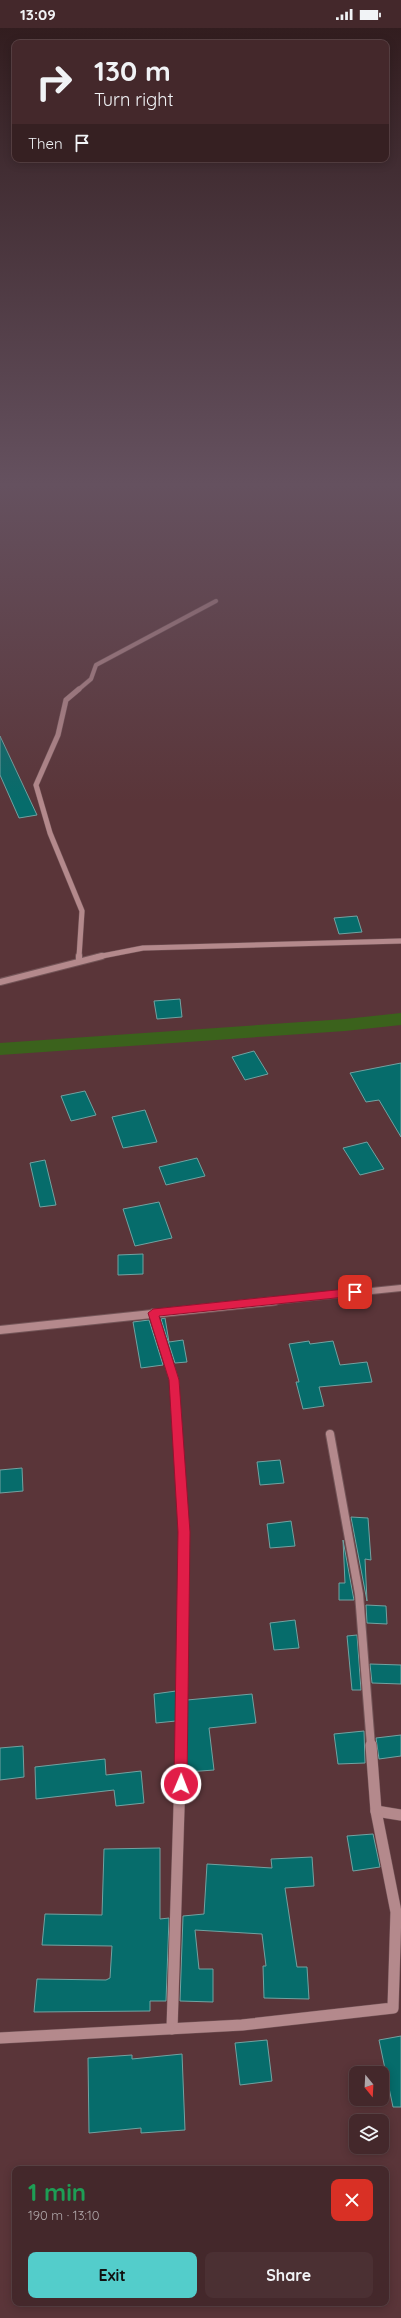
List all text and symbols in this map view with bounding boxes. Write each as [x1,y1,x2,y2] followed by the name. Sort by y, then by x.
[20,5,56,24] text: 13:09
[94,53,171,88] text: 130 m
[28,56,80,108] icon: right
[94,88,174,111] text: Turn right
[71,132,93,154] icon: arrive
[28,134,63,153] text: Then
[338,1275,372,1309] pin
[344,1281,366,1303] icon: arrive
[160,1763,202,1805] position arrow
[349,2066,389,2106] north arrow
[349,2066,389,2154] map controls
[349,2114,389,2154] button: layers
[28,2177,86,2207] text: 1 min
[331,2179,373,2221] button: close
[28,2207,99,2223] text: 190 m · 13:10
[28,2252,197,2298] button: Exit
[205,2252,373,2298] button: Share

